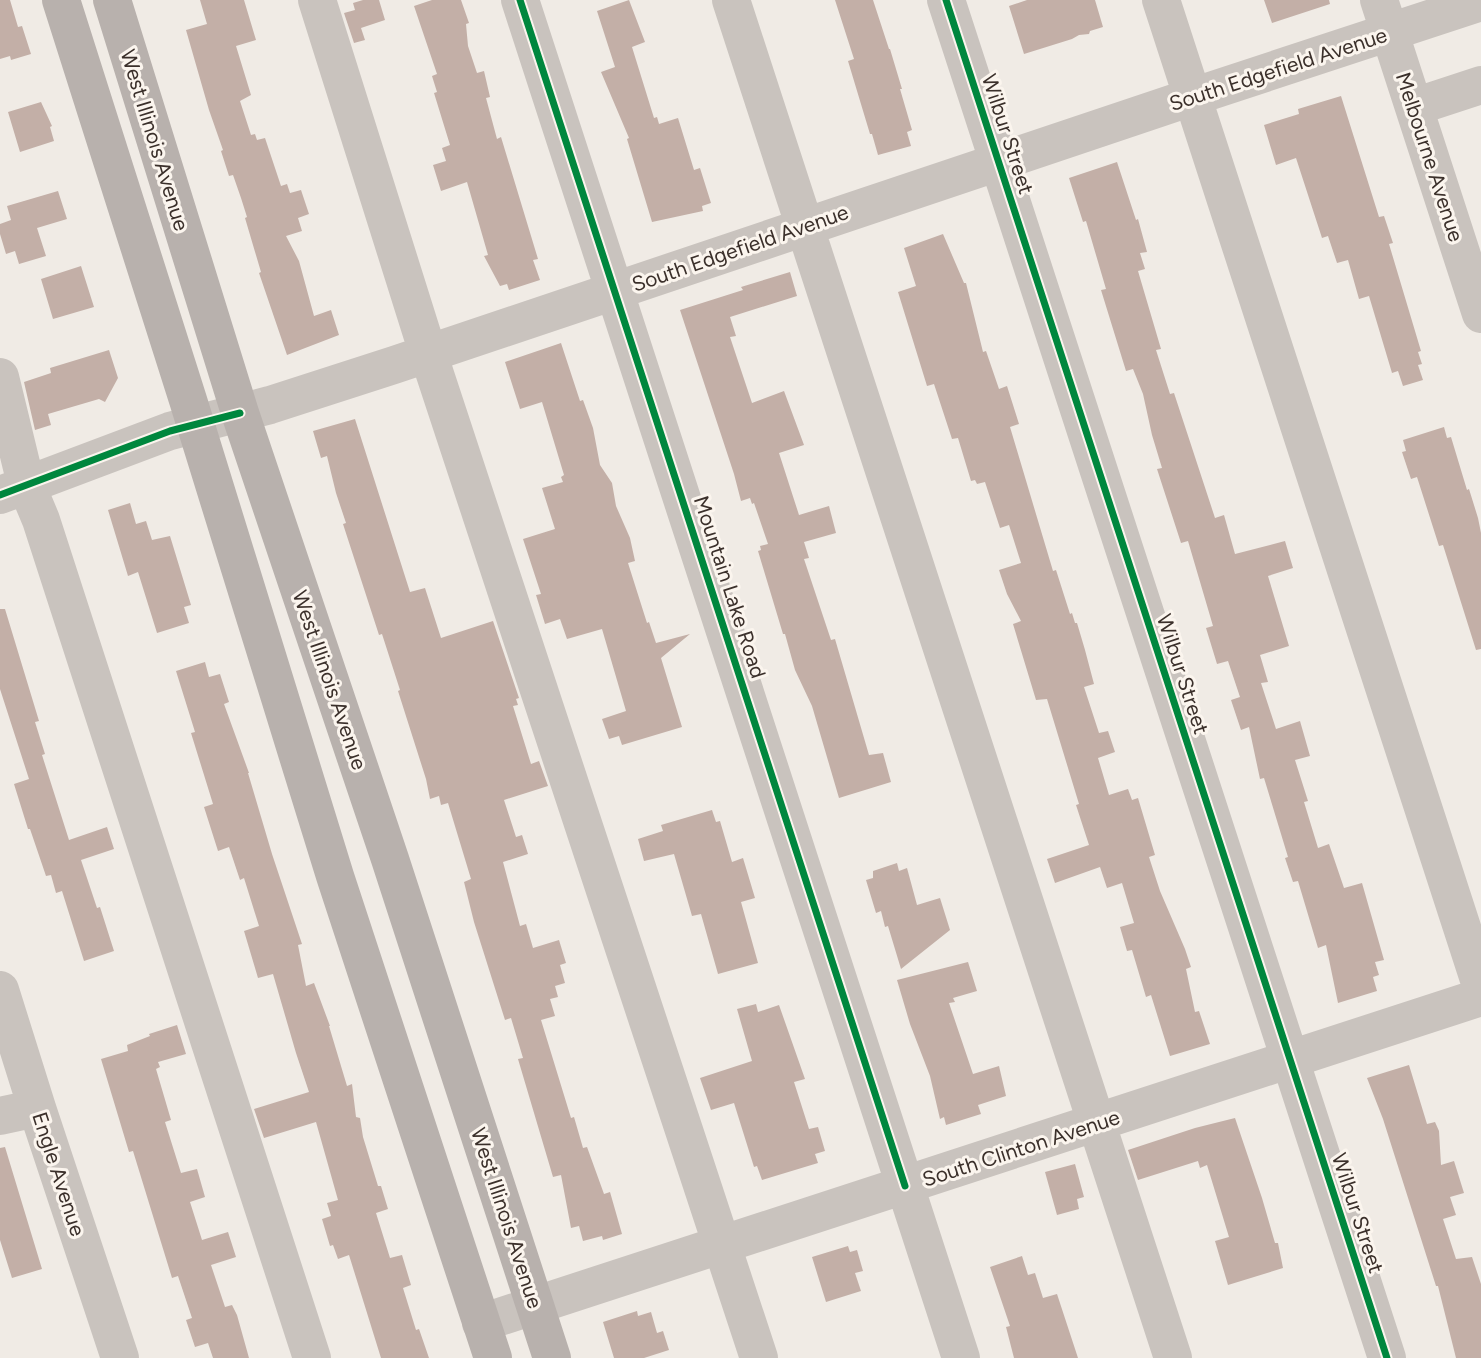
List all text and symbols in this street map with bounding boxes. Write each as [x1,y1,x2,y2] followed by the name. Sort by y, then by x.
[1166,22,1390,116] street label: South Edgefield Avenue
[116,46,194,234] street label: West Illinois Avenue
[1391,69,1469,245] street label: Melbourne Avenue
[977,71,1039,197] street label: Wilbur Street
[628,199,852,297] street label: South Edgefield Avenue
[689,493,771,681] street label: Mountain Lake Road
[288,587,372,773] street label: West Illinois Avenue
[1152,611,1214,737] street label: Wilbur Street
[919,1104,1123,1192] street label: South Clinton Avenue
[27,1109,91,1239] street label: Engle Avenue
[466,1125,548,1311] street label: West Illinois Avenue
[1327,1150,1389,1276] street label: Wilbur Street

